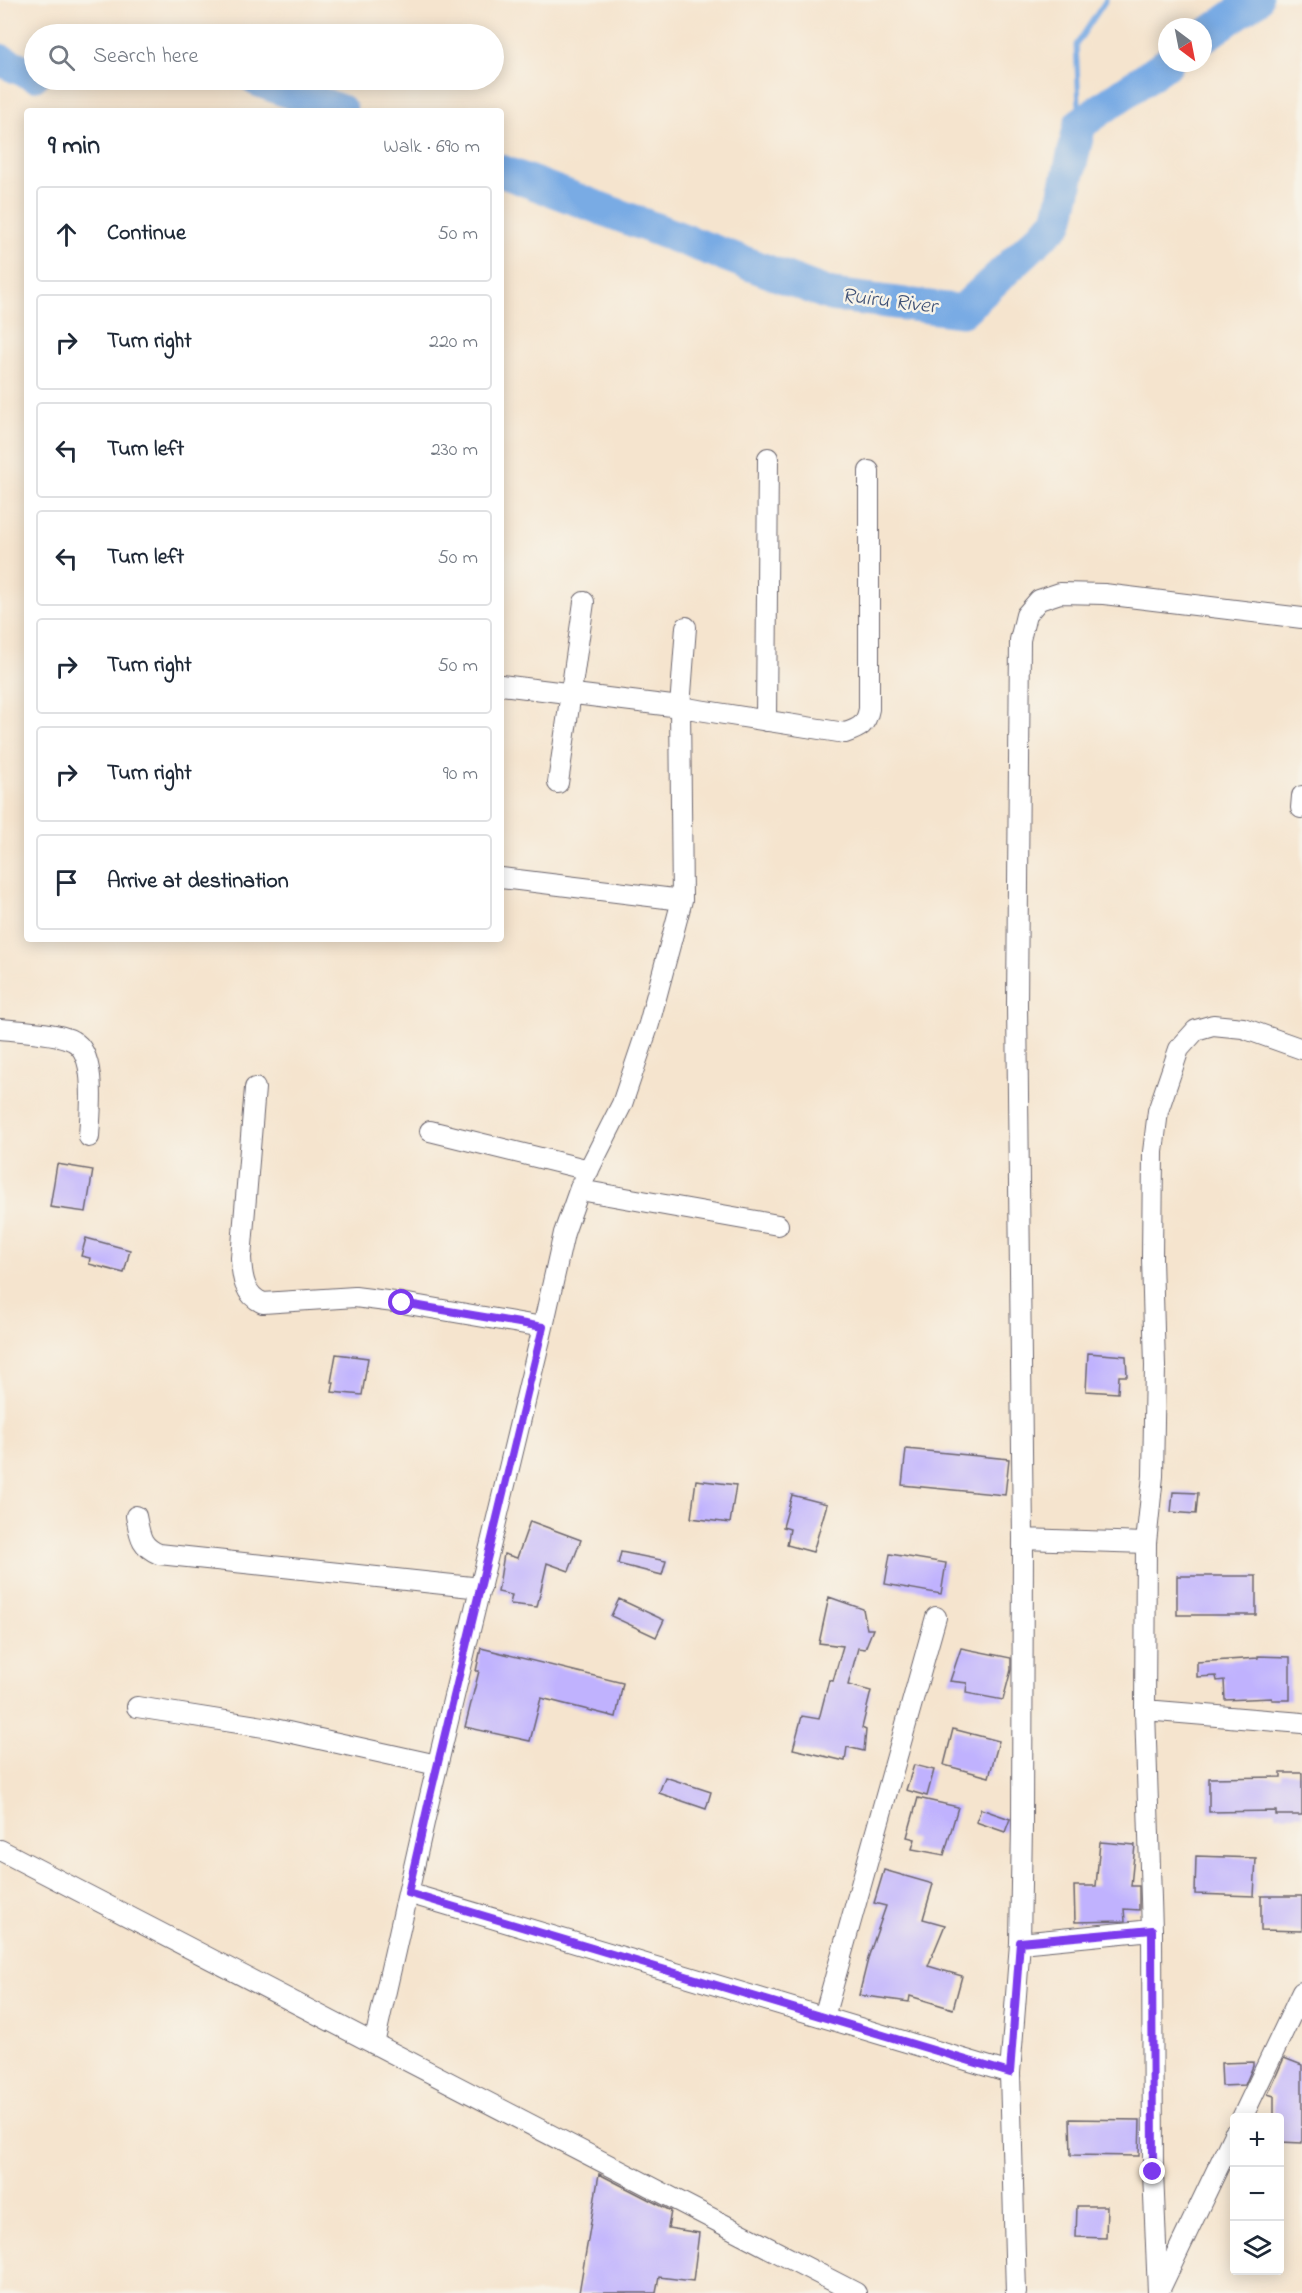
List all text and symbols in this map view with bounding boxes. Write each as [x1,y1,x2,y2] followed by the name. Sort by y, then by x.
[1158,18,1212,72] north arrow
[24,24,504,90] search box
[45,41,78,74] icon: search
[93,41,198,73] text: Search here
[48,128,100,166] text: 9 min
[383,133,480,162] text: Walk · 690 m
[50,218,83,251] icon: ahead
[107,218,186,250] text: Continue
[437,220,478,249] text: 50 m
[840,280,941,324] water label: Ruiru River
[50,326,83,359] icon: right
[107,326,192,358] text: Turn right
[429,328,478,357] text: 220 m
[50,434,83,467] icon: left
[107,434,184,466] text: Turn left
[431,436,478,465] text: 230 m
[50,542,83,575] icon: left
[107,542,184,574] text: Turn left
[437,544,478,573] text: 50 m
[50,650,83,683] icon: right
[107,650,192,682] text: Turn right
[437,652,478,681] text: 50 m
[50,758,83,791] icon: right
[107,758,192,790] text: Turn right
[443,760,478,789] text: 90 m
[50,866,83,899] icon: arrive
[107,866,289,898] text: Arrive at destination
[388,1289,414,1315] route start
[1230,2113,1284,2275] map controls
[1230,2113,1284,2167] button: +
[1139,2158,1165,2184] route end
[1230,2167,1284,2221] button: −
[1230,2221,1284,2275] button: layers

